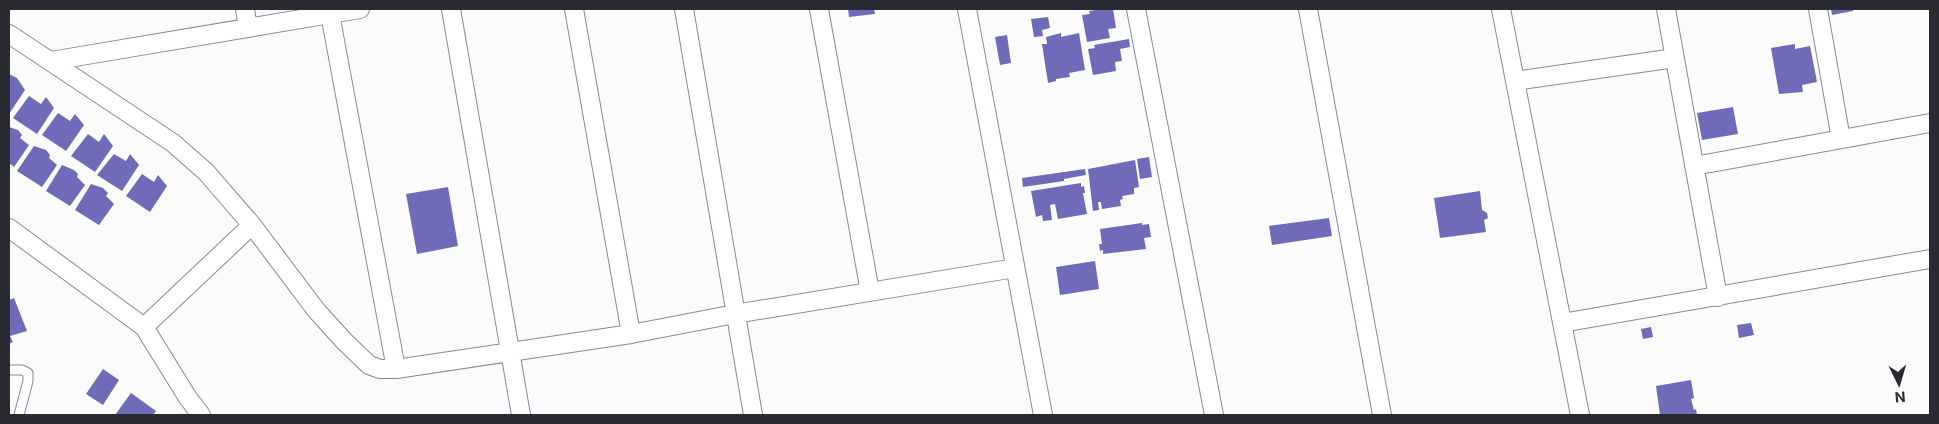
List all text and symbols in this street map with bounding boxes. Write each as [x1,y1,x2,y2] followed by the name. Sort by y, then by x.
[1874,359,1924,409] north arrow
[1894,389,1906,406] text: N

